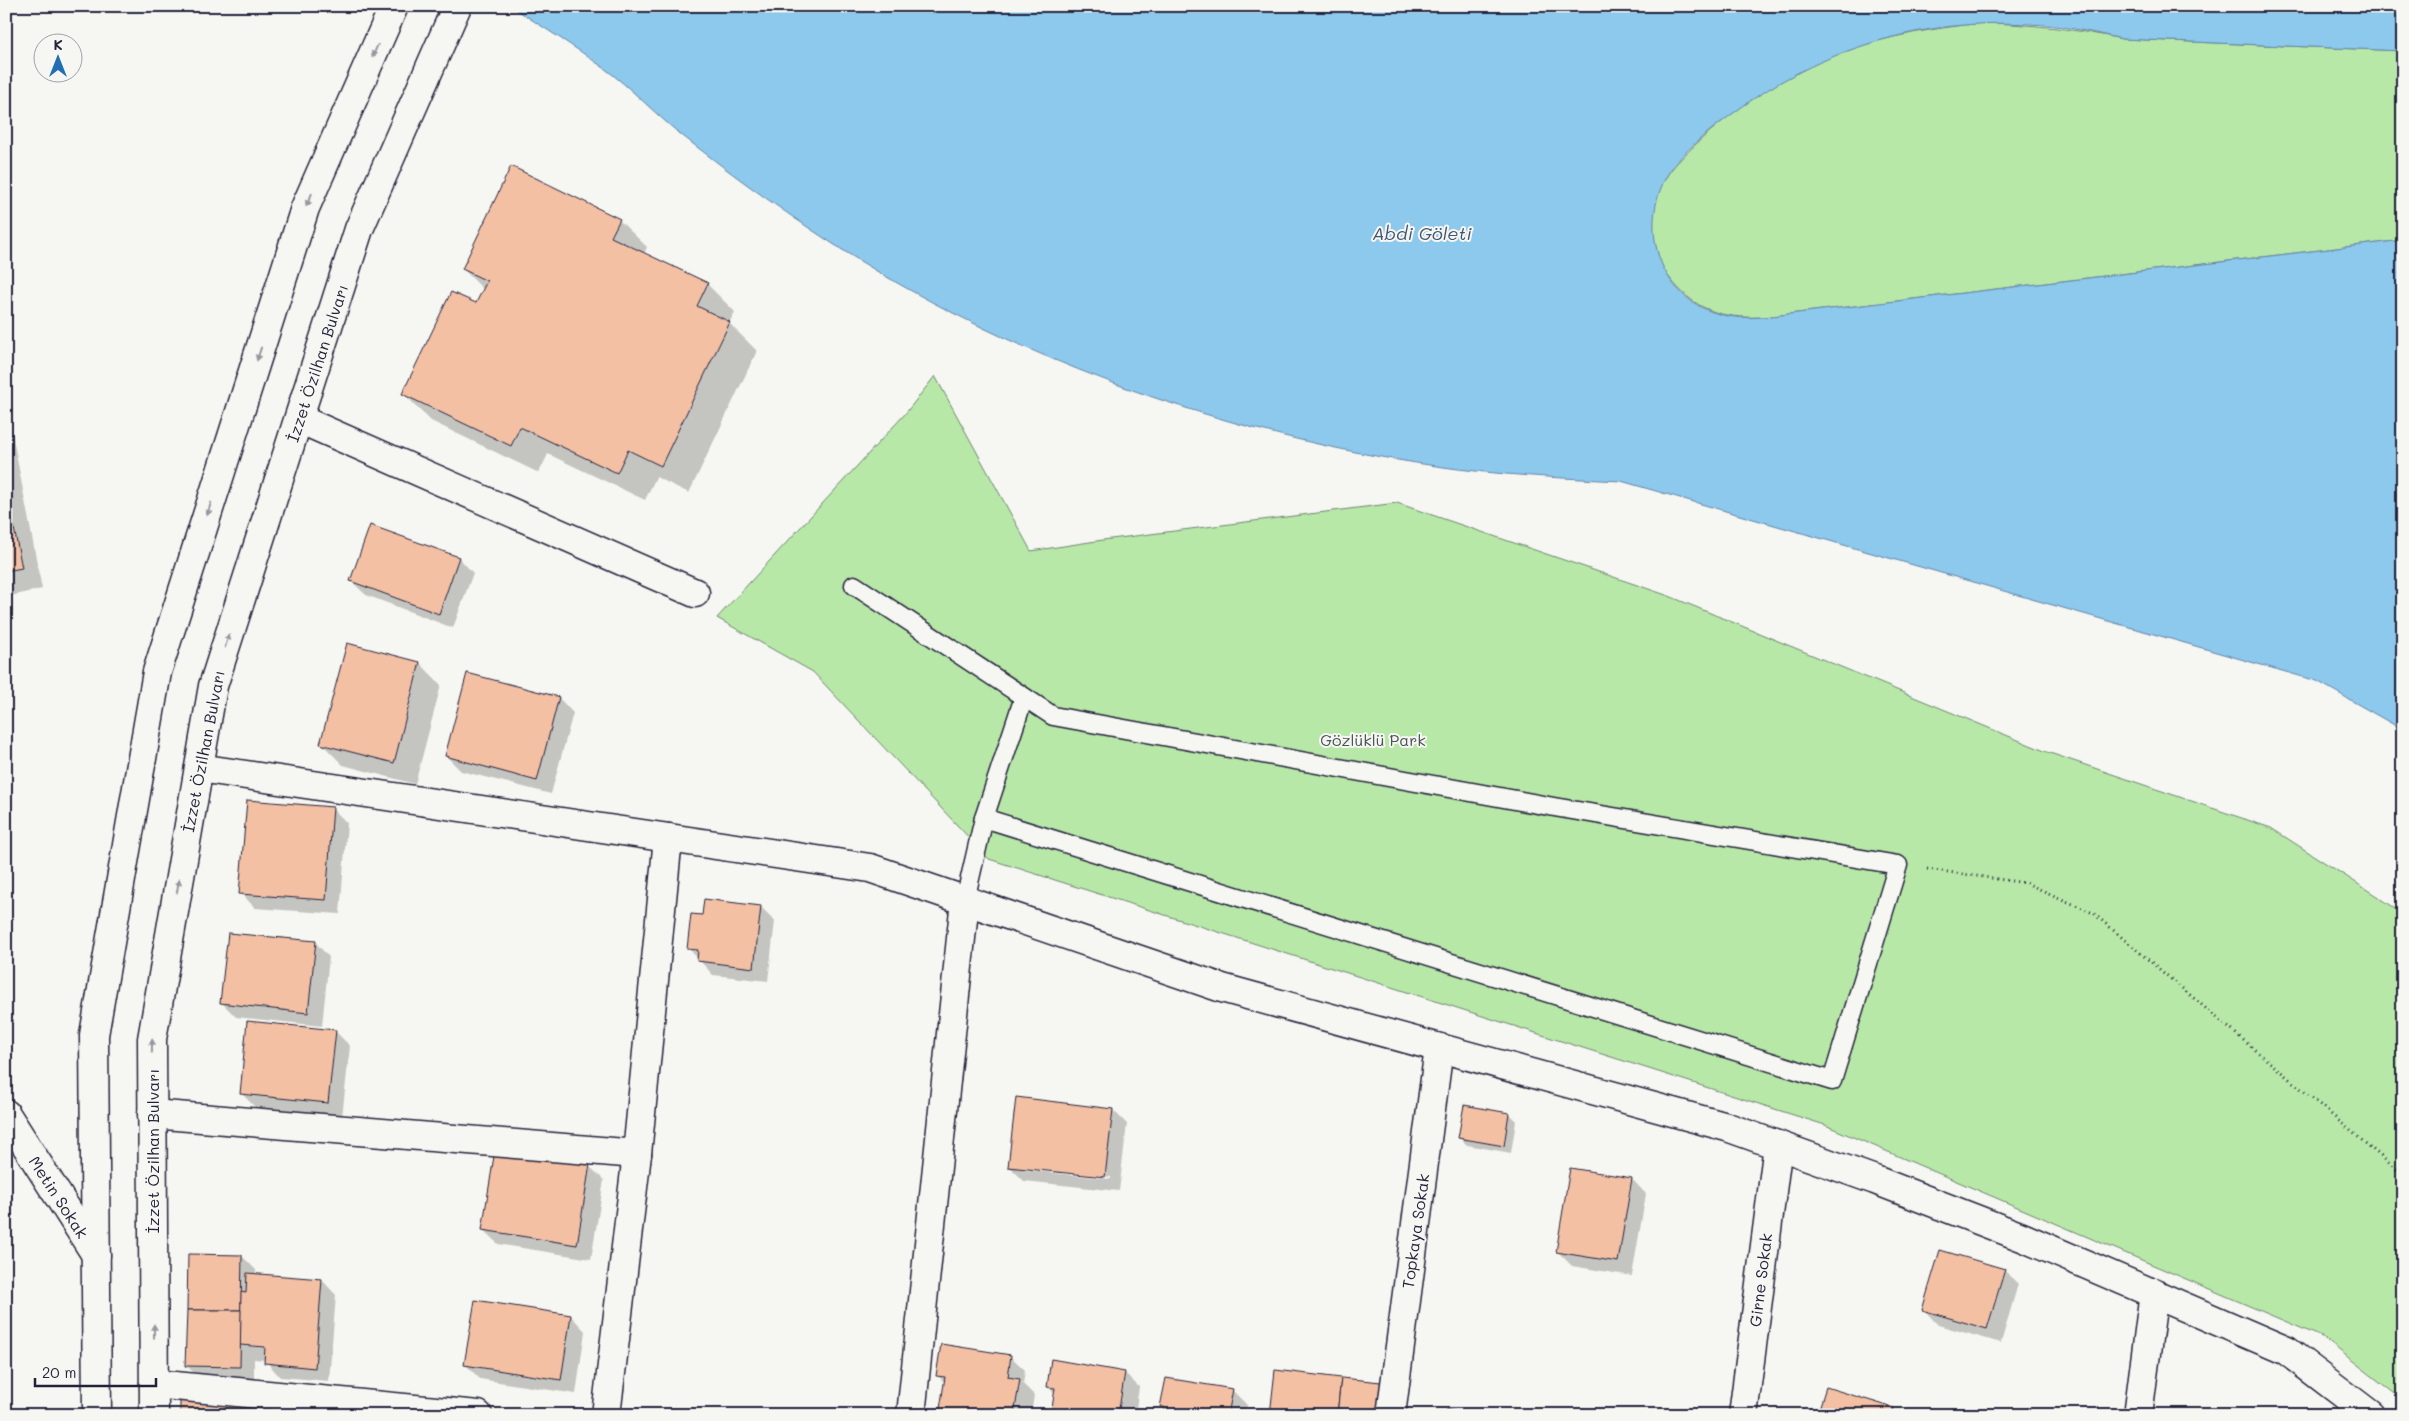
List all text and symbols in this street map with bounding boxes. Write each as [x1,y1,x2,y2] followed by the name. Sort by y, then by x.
[32,32,82,82] north arrow
[53,35,63,54] text: K
[370,44,378,58] one-way arrow
[305,193,313,207] one-way arrow
[1372,221,1472,245] water label: Abdi Göleti
[282,282,352,444] street label: İzzet Özilhan Bulvarı
[254,347,262,362] one-way arrow
[205,502,213,517] one-way arrow
[224,633,232,648] one-way arrow
[177,668,229,834] street label: İzzet Özilhan Bulvarı
[1320,729,1426,750] park label: Gözlüklü Park
[175,877,183,893] one-way arrow
[148,1038,156,1054] one-way arrow
[142,1069,163,1233] street label: İzzet Özilhan Bulvarı
[25,1152,93,1242] street label: Metin Sokak
[1397,1172,1433,1290] street label: Topkaya Sokak
[1744,1232,1776,1328] street label: Girne Sokak
[150,1323,158,1339] one-way arrow
[35,1356,156,1388] scale bar
[42,1362,76,1382] text: 20 m

